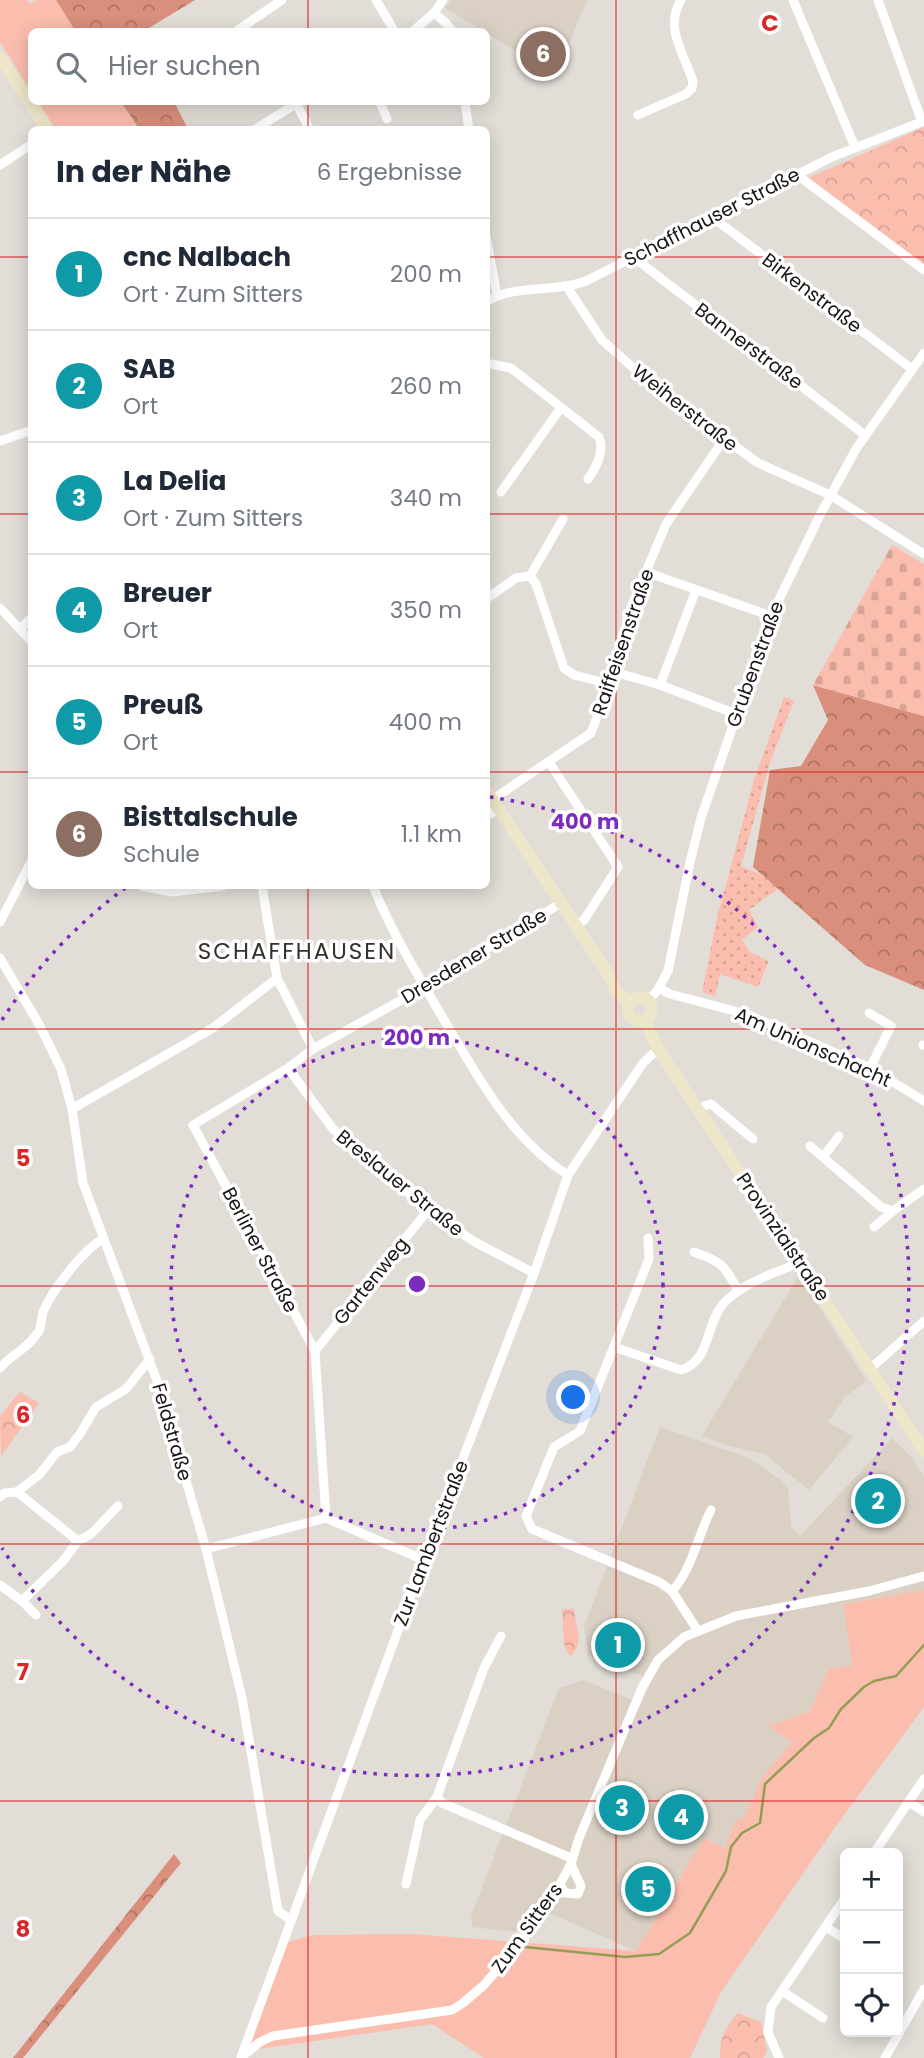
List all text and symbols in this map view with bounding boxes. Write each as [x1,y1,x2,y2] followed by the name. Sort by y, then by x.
[761,7,779,39] text: C
[28,28,490,105] search box
[520,28,566,80] pin: 6
[52,48,90,86] icon: search
[108,48,261,84] text: Hier suchen
[56,150,231,193] text: In der Nähe
[317,156,462,188] text: 6 Ergebnisse
[619,161,805,273] street label: Schaffhauser Straße
[123,239,291,275] text: cnc Nalbach
[757,247,867,339] street label: Birkenstraße
[75,258,83,290] text: 1
[390,258,462,290] text: 200 m
[123,278,303,310] text: Ort · Zum Sitters
[689,296,809,396] street label: Bannerstraße
[123,351,175,387] text: SAB
[626,358,744,458] street label: Weiherstraße
[72,370,86,402] text: 2
[390,370,462,402] text: 260 m
[123,390,158,422] text: Ort
[123,463,226,499] text: La Delia
[72,482,86,514] text: 3
[390,482,462,514] text: 340 m
[123,502,303,534] text: Ort · Zum Sitters
[585,565,661,719] street label: Raiffeisenstraße
[123,575,212,611] text: Breuer
[71,594,87,626] text: 4
[390,594,462,626] text: 350 m
[720,597,790,731] street label: Grubenstraße
[123,614,158,646] text: Ort
[123,687,204,723] text: Preuß
[72,706,86,738] text: 5
[389,706,462,738] text: 400 m
[123,726,158,758] text: Ort
[123,799,298,835] text: Bisttalschule
[551,807,619,836] text: 400 m
[72,818,86,850] text: 6
[401,818,462,850] text: 1.1 km
[123,838,200,870] text: Schule
[396,902,552,1010] street label: Dresdener Straße
[198,935,396,967] district label: SCHAFFHAUSEN
[731,1000,896,1094] street label: Am Unionschacht
[384,1023,450,1052] text: 200 m
[331,1123,469,1243] street label: Breslauer Straße
[16,1142,30,1174] text: 5
[730,1167,836,1307] street label: Provinzialstraße
[216,1182,304,1318] street label: Berliner Straße
[327,1231,415,1331] street label: Gartenweg
[405,1272,429,1296] centre of rings
[145,1380,199,1484] street label: Feldstraße
[556,1380,590,1414] your location
[16,1399,30,1431] text: 6
[387,1456,475,1630] street label: Zur Lambertstraße
[855,1475,901,1527] pin: 2
[595,1619,641,1671] pin: 1
[17,1656,29,1688] text: 7
[599,1782,645,1834] pin: 3
[658,1791,704,1843] pin: 4
[840,1848,903,2037] map controls
[840,1848,903,1911] button: +
[625,1863,671,1915] pin: 5
[485,1877,569,1979] street label: Zum Sitters
[840,1911,903,1974] button: −
[16,1913,30,1945] text: 8
[840,1974,903,2037] button: locate

